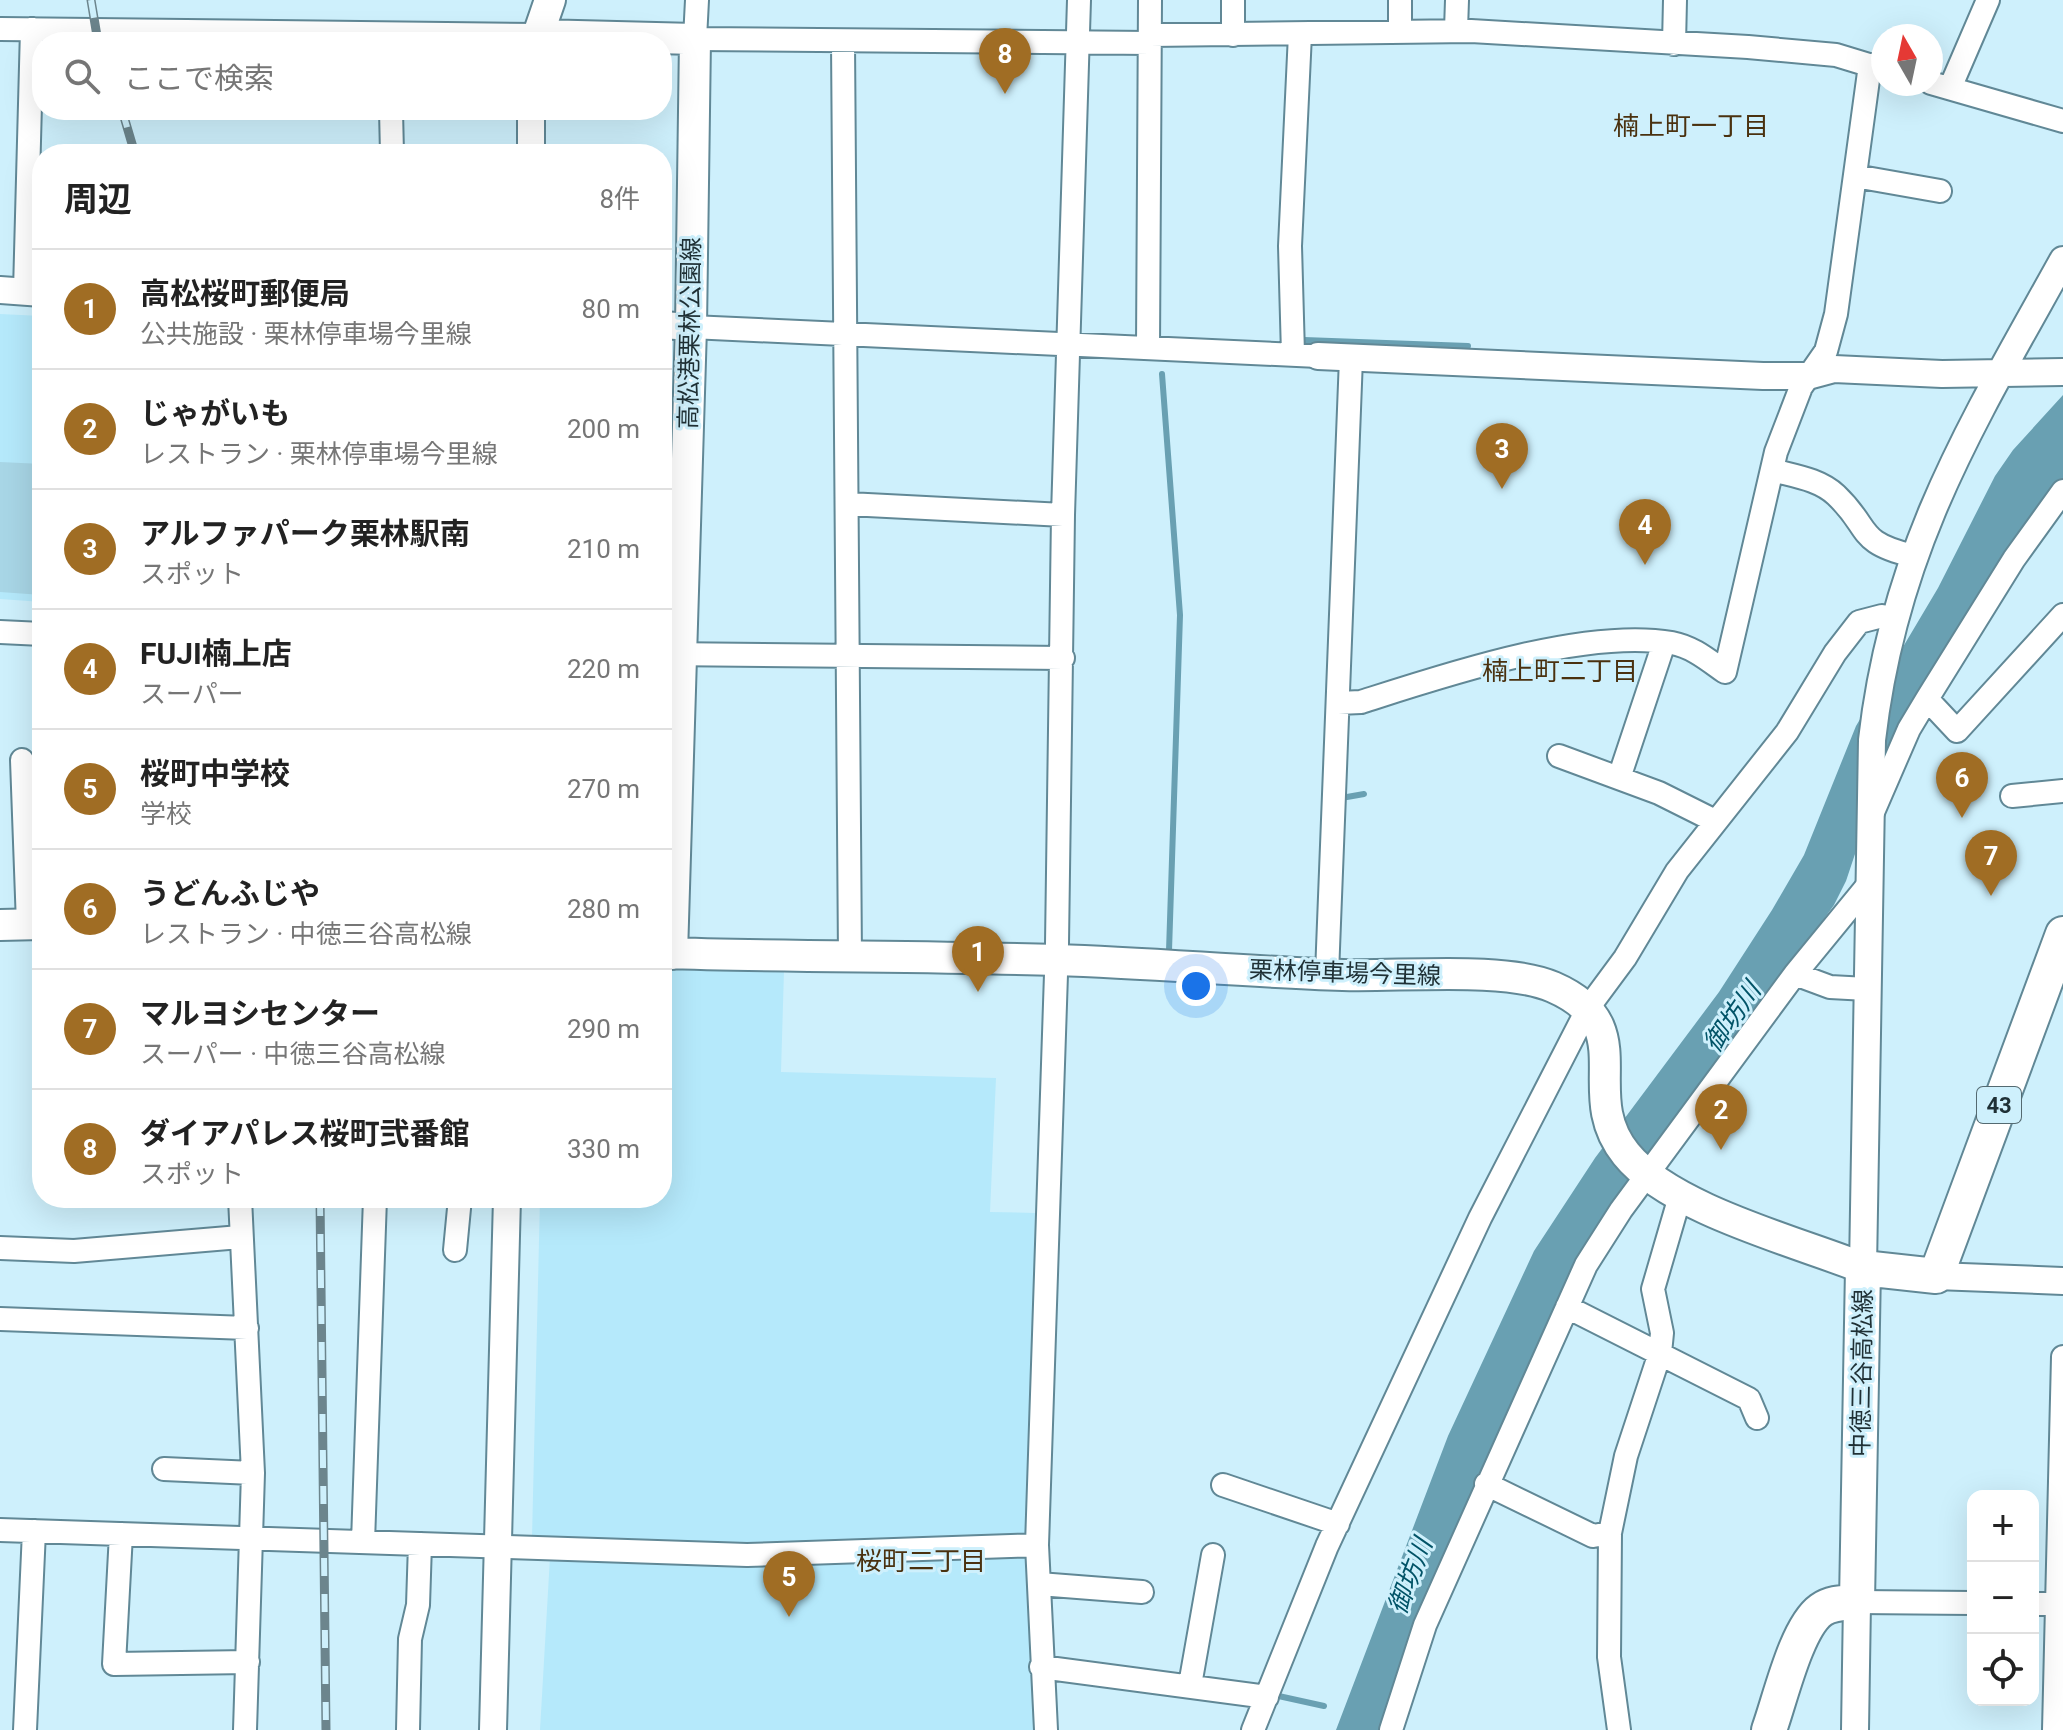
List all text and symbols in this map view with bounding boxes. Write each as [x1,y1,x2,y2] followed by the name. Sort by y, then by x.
[1871,24,1943,96] north arrow
[979,28,1031,94] pin: 8
[32,32,672,120] search box
[60,54,104,98] icon: search
[124,61,274,96] text: ここで検索
[1613,111,1769,141] district label: 楠上町一丁目
[64,179,132,219] text: 周辺
[599,184,640,214] text: 8件
[674,237,706,429] street label: 高松港栗林公園線
[140,276,350,311] text: 高松桜町郵便局
[83,294,97,324] text: 1
[582,294,640,324] text: 80 m
[140,319,472,349] text: 公共施設 · 栗林停車場今里線
[140,396,290,431] text: じゃがいも
[83,414,97,444] text: 2
[567,414,640,444] text: 200 m
[1476,423,1528,489] pin: 3
[140,439,498,469] text: レストラン · 栗林停車場今里線
[1619,499,1671,565] pin: 4
[140,516,470,551] text: アルファパーク栗林駅南
[83,534,97,564] text: 3
[567,534,640,564] text: 210 m
[140,559,244,589] text: スポット
[140,636,292,671] text: FUJI楠上店
[83,654,97,684] text: 4
[567,654,640,684] text: 220 m
[1482,656,1638,686] district label: 楠上町二丁目
[140,679,244,709] text: スーパー
[1936,752,1988,818] pin: 6
[140,756,290,791] text: 桜町中学校
[83,774,97,804] text: 5
[567,774,640,804] text: 270 m
[140,799,192,829] text: 学校
[1965,830,2017,896] pin: 7
[140,876,320,911] text: うどんふじや
[83,894,97,924] text: 6
[567,894,640,924] text: 280 m
[140,919,472,949] text: レストラン · 中徳三谷高松線
[952,926,1004,992] pin: 1
[1249,956,1441,990] street label: 栗林停車場今里線
[1176,966,1216,1006] your location
[1697,974,1768,1058] water label: 御坊川
[140,996,380,1031] text: マルヨシセンター
[83,1014,97,1044] text: 7
[567,1014,640,1044] text: 290 m
[140,1039,445,1069] text: スーパー · 中徳三谷高松線
[1695,1084,1747,1150] pin: 2
[1977,1087,2021,1123] road number: 43
[140,1116,469,1151] text: ダイアパレス桜町弐番館
[83,1134,97,1164] text: 8
[567,1134,640,1164] text: 330 m
[140,1159,244,1189] text: スポット
[1847,1289,1877,1457] street label: 中徳三谷高松線
[1967,1490,2039,1706] map controls
[1967,1490,2039,1562] button: +
[1382,1531,1439,1618] water label: 御坊川
[856,1546,986,1576] district label: 桜町二丁目
[763,1551,815,1617] pin: 5
[1967,1562,2039,1634] button: −
[1967,1634,2039,1706] button: locate

